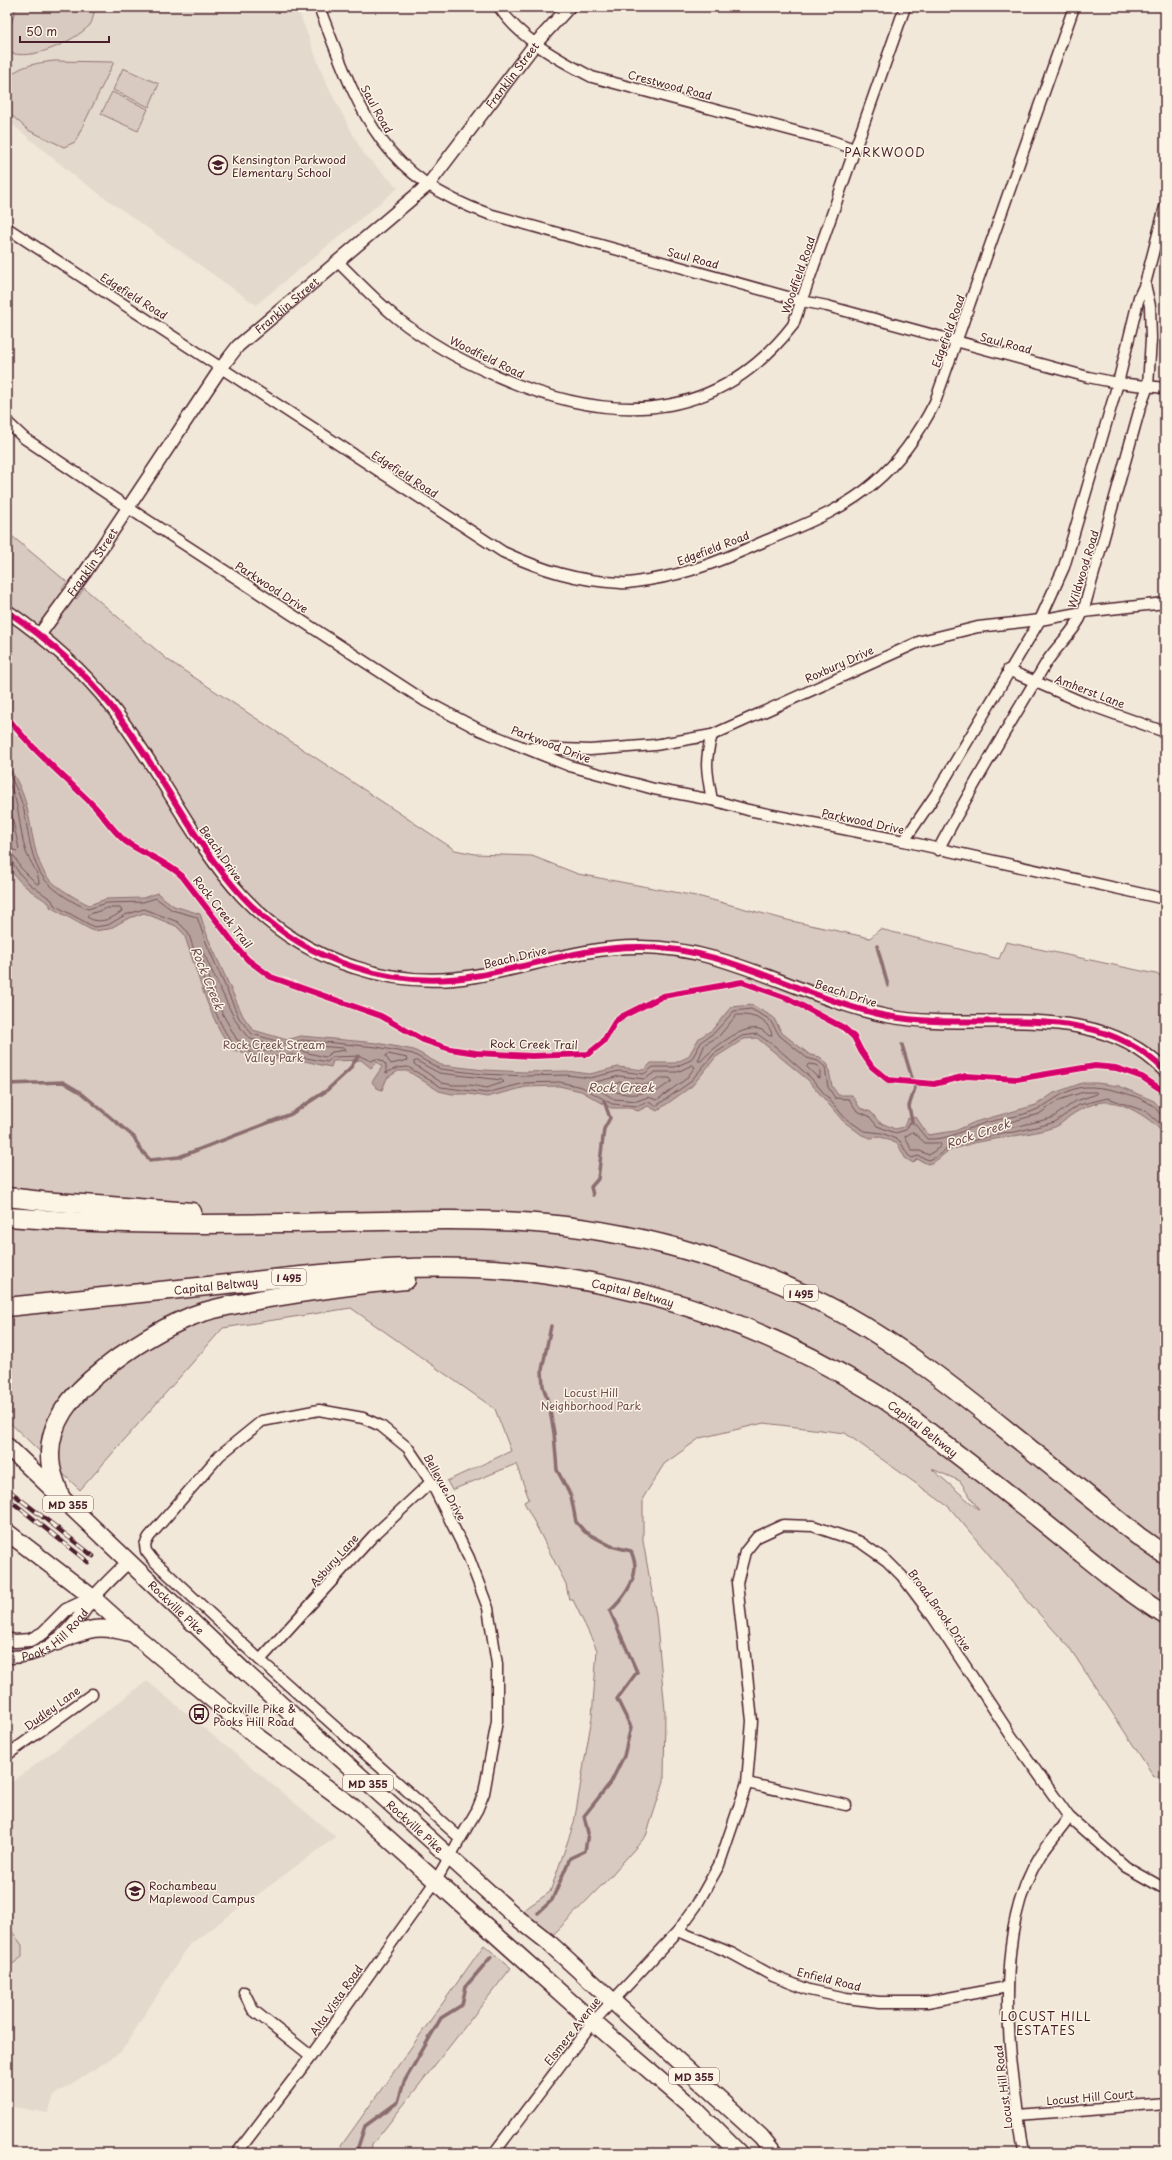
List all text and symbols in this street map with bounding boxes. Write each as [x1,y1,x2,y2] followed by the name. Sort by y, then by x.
[20,18,109,44] scale bar
[26,22,57,40] text: 50 m
[481,38,543,112] street label: Franklin Street
[626,66,714,104] street label: Crestwood Road
[357,82,397,136] street label: Saul Road
[844,143,926,161] district label: PARKWOOD
[232,151,346,181] place label: Kensington Parkwood Elementary School
[207,154,229,176] school or university icon: Kensington Parkwood Elementary School
[777,234,819,316] street label: Woodfield Road
[665,243,721,273] street label: Saul Road
[97,269,171,323] street label: Edgefield Road
[251,272,323,337] street label: Franklin Street
[927,292,969,370] street label: Edgefield Road
[978,328,1034,358] street label: Saul Road
[447,332,527,382] street label: Woodfield Road
[368,446,442,502] street label: Edgefield Road
[62,524,121,599] street label: Franklin Street
[674,526,752,570] street label: Edgefield Road
[1063,528,1103,610] street label: Wildwood Road
[232,557,312,617] street label: Parkwood Drive
[802,641,876,687] street label: Roxbury Drive
[1052,670,1128,712] street label: Amherst Lane
[509,721,593,767] street label: Parkwood Drive
[820,804,906,838] street label: Parkwood Drive
[196,822,247,884] street label: Beach Drive
[189,872,257,952] street label: Rock Creek Trail
[482,941,548,973] street label: Beach Drive
[187,944,229,1013] water label: Rock Creek
[813,975,879,1011] street label: Beach Drive
[490,1035,578,1053] street label: Rock Creek Trail
[223,1036,325,1066] park label: Rock Creek Stream Valley Park
[588,1078,655,1096] water label: Rock Creek
[944,1113,1013,1152] water label: Rock Creek
[272,1269,306,1285] road number: I 495
[173,1272,259,1298] street label: Capital Beltway
[590,1274,676,1311] street label: Capital Beltway
[784,1285,818,1301] road number: I 495
[541,1384,641,1414] park label: Locust Hill Neighborhood Park
[884,1396,962,1461] street label: Capital Beltway
[419,1450,471,1524] street label: Bellevue Drive
[43,1496,93,1512] road number: MD 355
[306,1530,362,1590] street label: Asbury Lane
[904,1565,976,1655] street label: Broad Brook Drive
[145,1576,209,1638] street label: Rockville Pike
[20,1604,92,1665] street label: Pooks Hill Road
[20,1682,84,1734] street label: Dudley Lane
[213,1700,296,1730] place label: Rockville Pike & Pooks Hill Road
[188,1703,210,1725] bus stop icon: Rockville Pike & Pooks Hill Road
[343,1775,393,1791] road number: MD 355
[383,1796,448,1857] street label: Rockville Pike
[149,1877,255,1907] place label: Rochambeau Maplewood Campus
[124,1880,146,1902] school or university icon: Rochambeau Maplewood Campus
[305,1961,367,2039] street label: Alta Vista Road
[795,1963,863,1995] street label: Enfield Road
[540,1993,604,2069] street label: Elsmere Avenue
[1000,2007,1092,2039] district label: LOCUST HILL ESTATES
[989,2044,1017,2130] street label: Locust Hill Road
[669,2068,719,2084] road number: MD 355
[1046,2085,1135,2109] street label: Locust Hill Court

